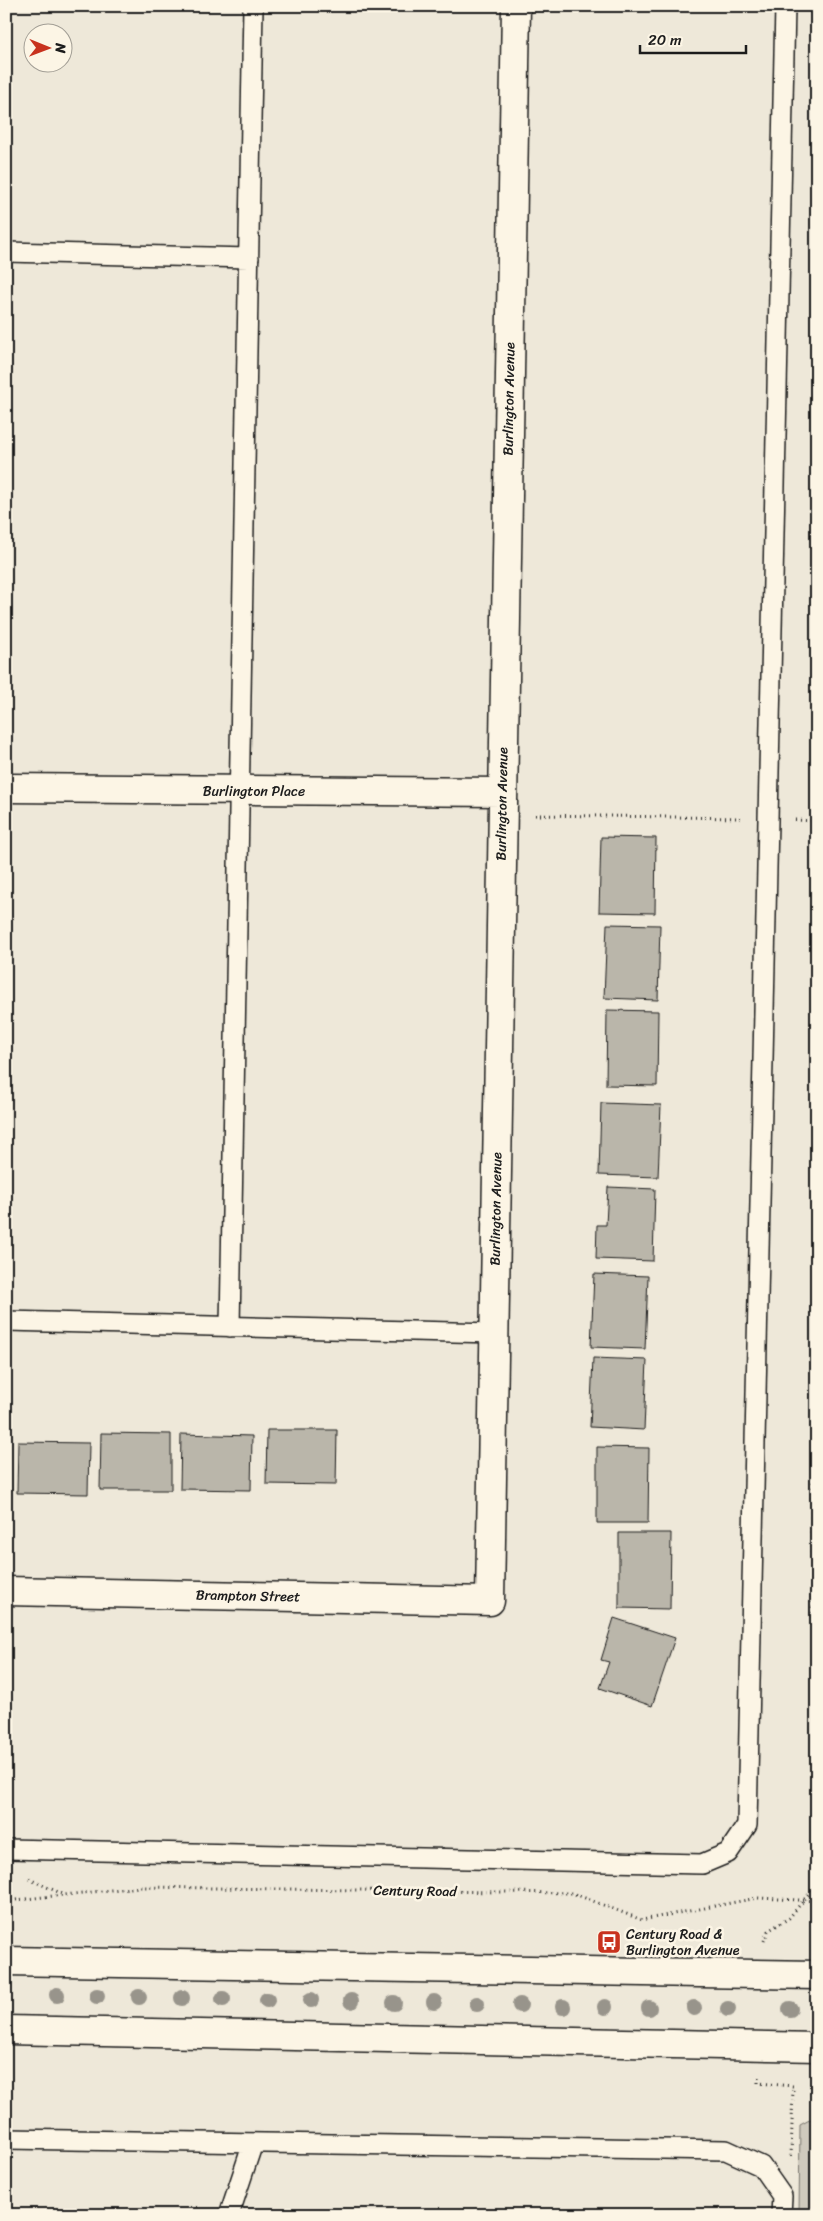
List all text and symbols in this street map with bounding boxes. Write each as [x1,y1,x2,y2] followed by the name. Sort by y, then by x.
[22,22,72,72] north arrow
[640,22,747,54] scale bar
[648,27,682,53] text: 20 m
[48,42,73,54] text: N
[496,342,522,456] street label: Burlington Avenue
[489,747,515,861] street label: Burlington Avenue
[203,779,305,804] street label: Burlington Place
[483,1152,509,1266] street label: Burlington Avenue
[196,1583,300,1609] street label: Brampton Street
[373,1878,459,1904] street label: Century Road
[626,1922,740,1963] place label: Century Road & Burlington Avenue
[596,1929,622,1955] bus stop icon: Century Road & Burlington Avenue

